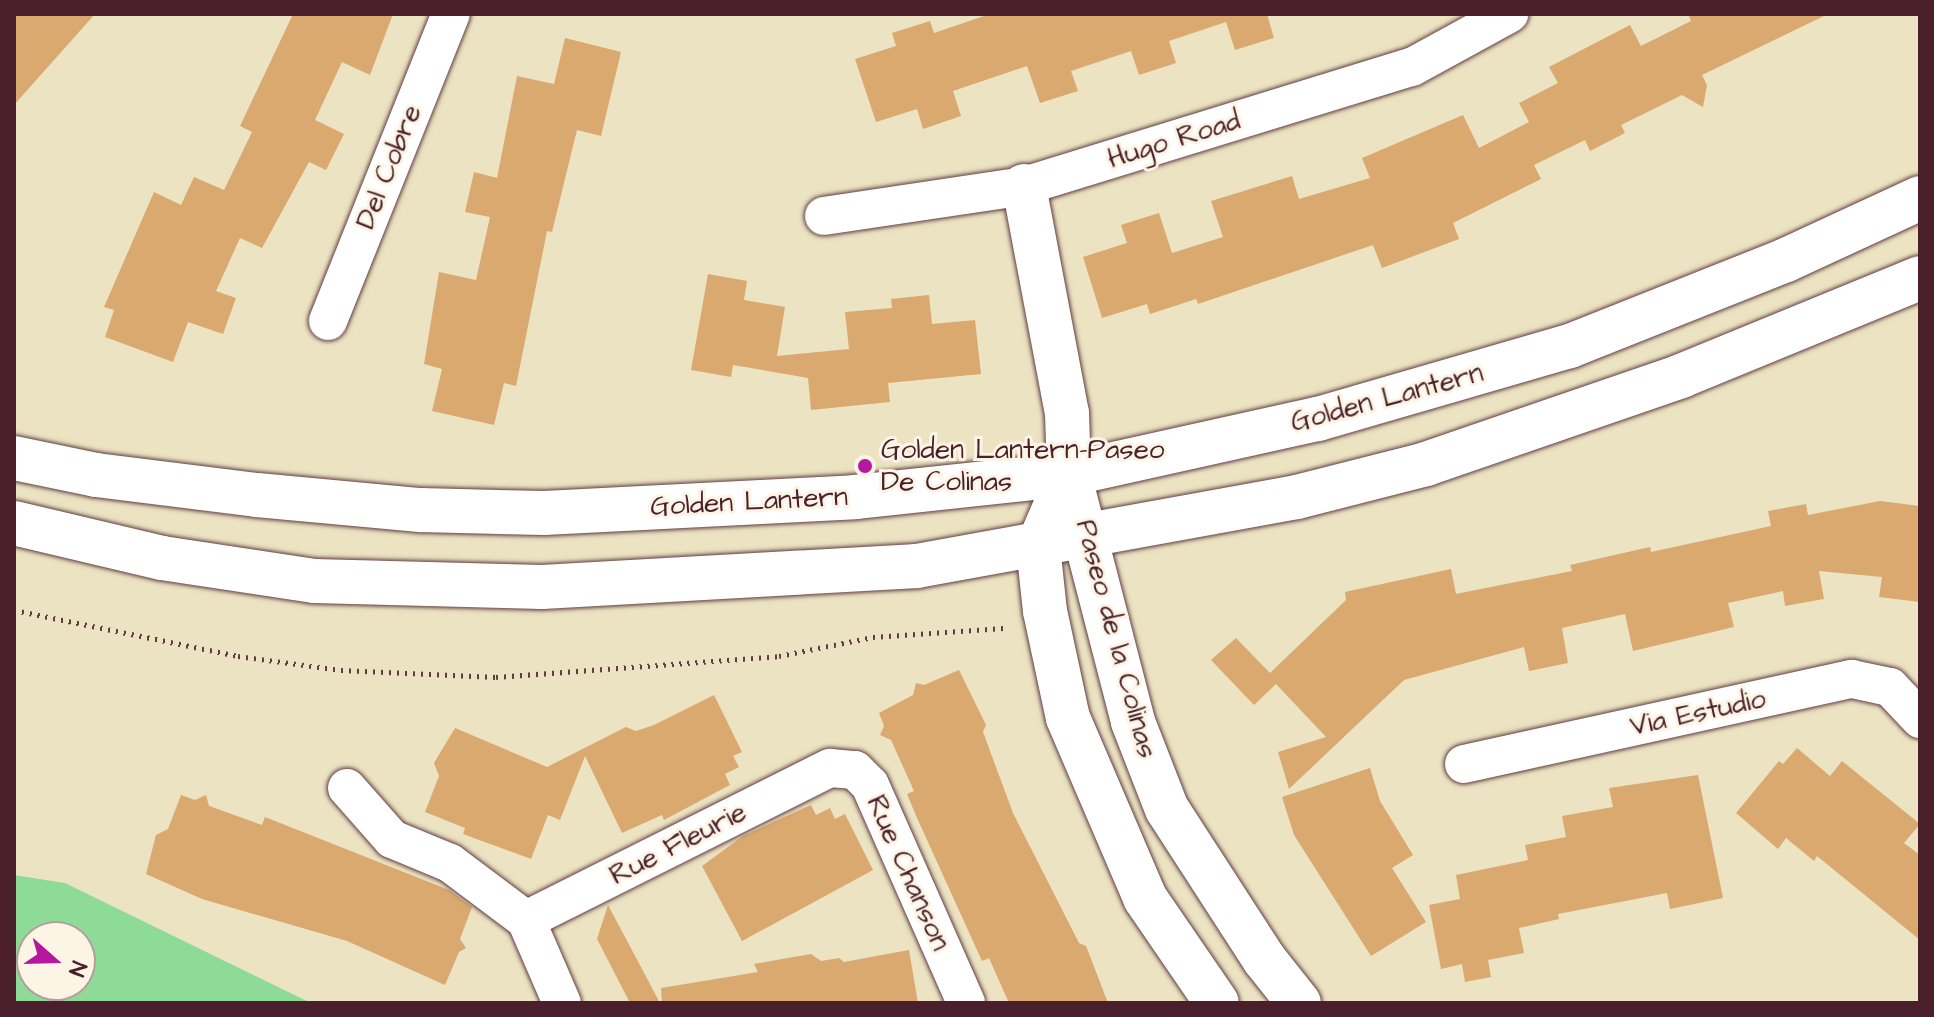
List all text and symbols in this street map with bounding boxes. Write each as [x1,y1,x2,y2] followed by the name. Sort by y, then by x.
[349,100,429,234] street label: Del Cobre
[1104,104,1244,176] street label: Hugo Road
[1287,356,1487,440] street label: Golden Lantern
[881,433,1165,499] place label: Golden Lantern-Paseo De Colinas
[856,457,874,475] marker: Golden Lantern-Paseo De Colinas
[649,480,849,524] street label: Golden Lantern
[1068,516,1164,762] street label: Paseo de la Colinas
[1627,682,1769,744] street label: Via Estudio
[859,790,957,956] street label: Rue Chanson
[604,795,752,893] street label: Rue Fleurie
[16,921,96,1001] north arrow
[60,957,94,980] text: N

